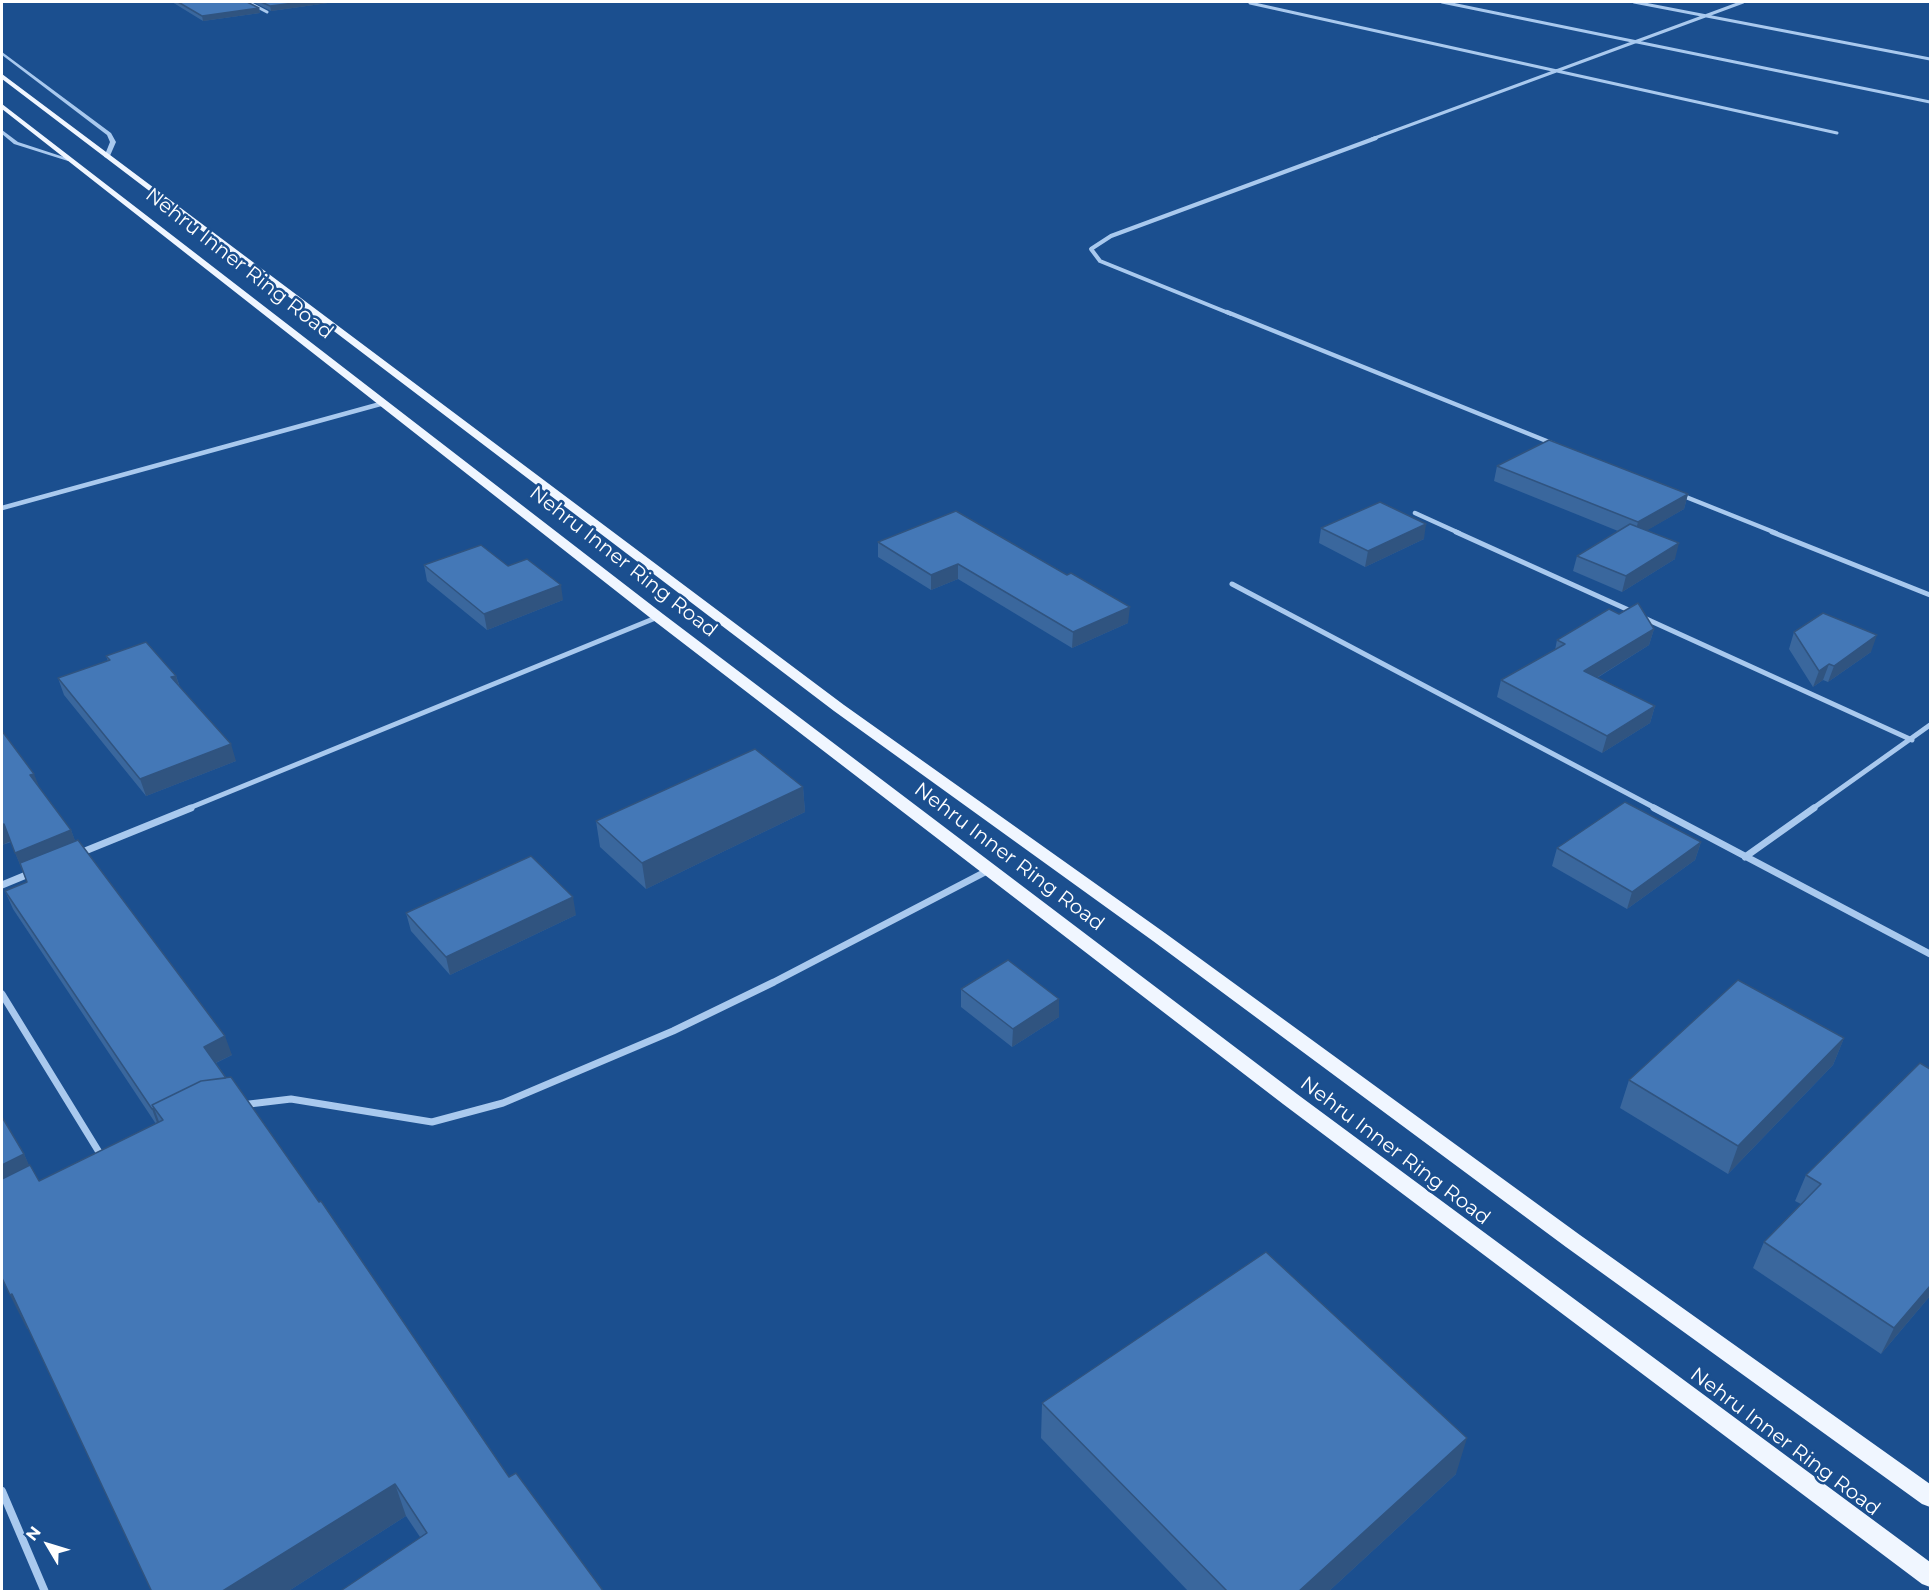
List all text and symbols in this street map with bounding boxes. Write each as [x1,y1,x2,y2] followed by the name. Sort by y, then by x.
[140,183,338,345] street label: Nehru Inner Ring Road
[524,481,722,643] street label: Nehru Inner Ring Road
[909,778,1109,936] street label: Nehru Inner Ring Road
[1295,1072,1495,1230] street label: Nehru Inner Ring Road
[1685,1363,1885,1521] street label: Nehru Inner Ring Road
[18,1515,78,1575] north arrow
[22,1523,45,1545] text: N

